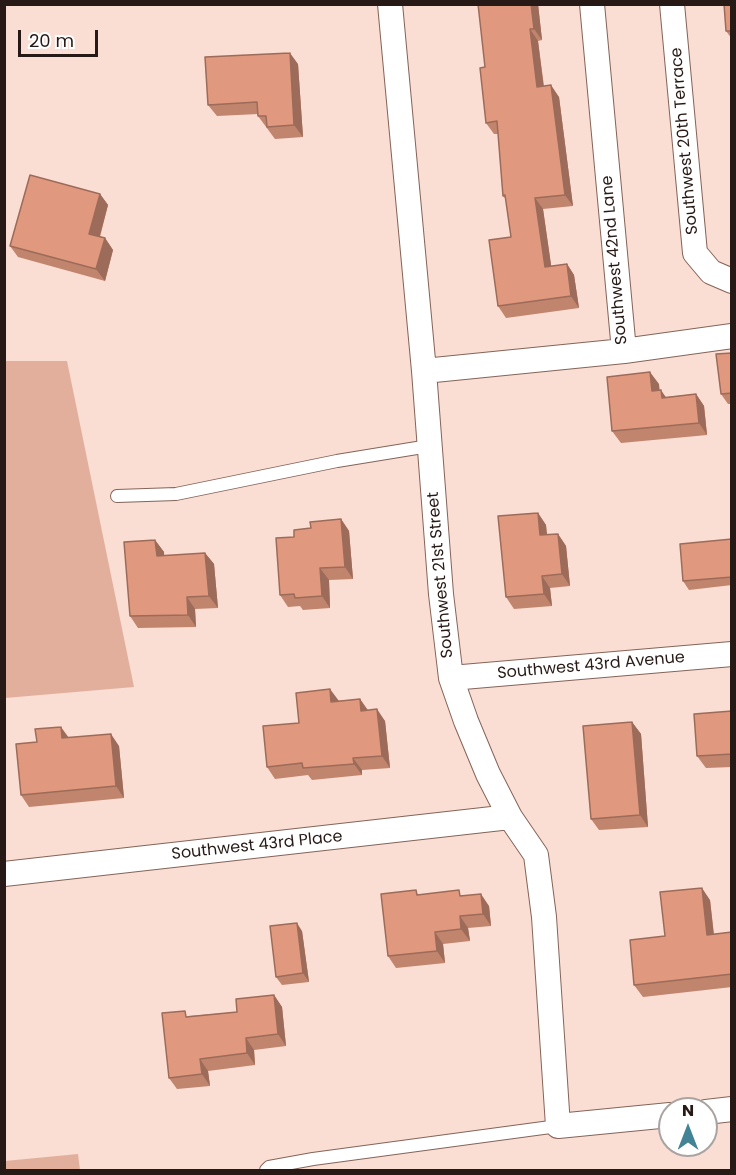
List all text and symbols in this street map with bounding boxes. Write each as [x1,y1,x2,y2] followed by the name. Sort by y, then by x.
[21,18,100,56] scale bar
[29,28,74,53] text: 20 m
[667,47,703,235] street label: Southwest 20th Terrace
[598,175,632,345] street label: Southwest 42nd Lane
[424,491,458,659] street label: Southwest 21st Street
[496,648,686,684] street label: Southwest 43rd Avenue
[171,827,343,865] street label: Southwest 43rd Place
[658,1097,718,1157] north arrow
[682,1099,694,1122] text: N

